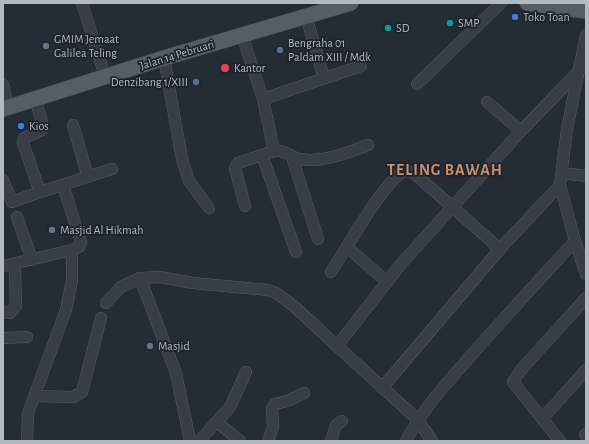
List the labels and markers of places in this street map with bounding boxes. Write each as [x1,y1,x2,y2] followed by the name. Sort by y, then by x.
[523,10,570,24] place label: Toko Toan
[510,12,520,22] marker: Toko Toan
[458,16,479,30] place label: SMP
[445,18,455,28] marker: SMP
[396,21,409,35] place label: SD
[383,23,393,33] marker: SD
[54,32,119,60] place label: GMIM Jemaat Galilea Teling
[288,36,371,64] place label: Bengraha 01 Paldam XIII / Mdk
[41,41,51,51] marker: GMIM Jemaat Galilea Teling
[275,45,285,55] marker: Bengraha 01 Paldam XIII / Mdk
[234,61,265,75] place label: Kantor
[219,62,231,74] marker: Kantor
[111,75,188,89] place label: Denzibang 1/XIII
[191,77,201,87] marker: Denzibang 1/XIII
[29,119,49,133] place label: Kios
[16,121,26,131] marker: Kios
[60,223,143,237] place label: Masjid Al Hikmah
[47,225,57,235] marker: Masjid Al Hikmah
[158,339,190,353] place label: Masjid
[145,341,155,351] marker: Masjid

